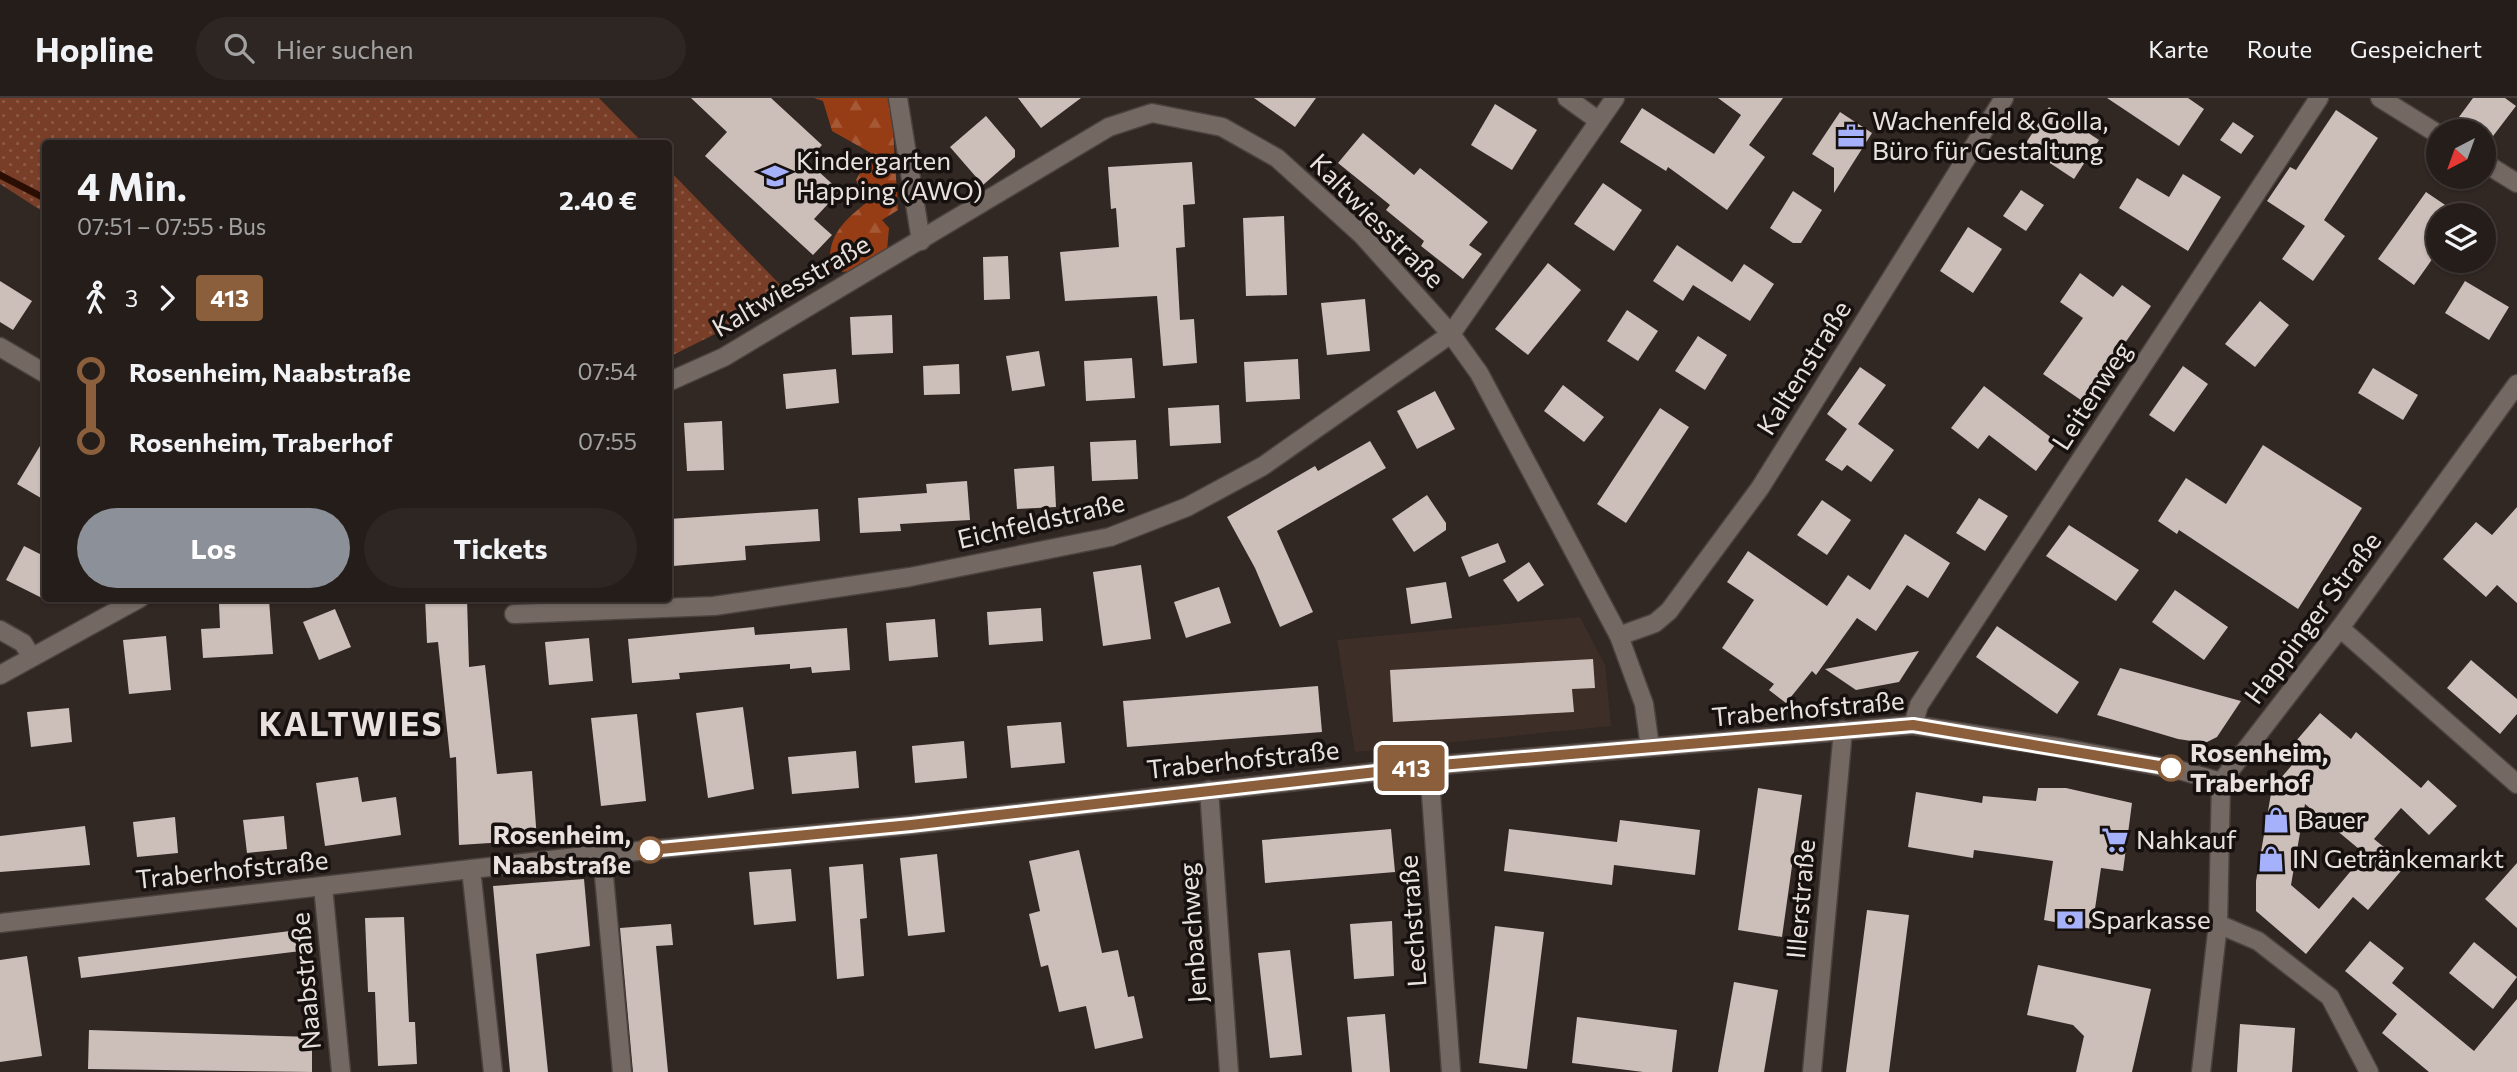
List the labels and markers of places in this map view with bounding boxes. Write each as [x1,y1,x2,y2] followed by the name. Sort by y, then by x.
[1872,104,2109,165] place label: Wachenfeld & Golla, Büro für Gestaltung
[1836,121,1866,151] office icon: Wachenfeld & Golla, Büro für Gestaltung
[796,144,983,205] place label: Kindergarten Happing (AWO)
[760,161,790,191] school or university icon: Kindergarten Happing (AWO)
[2190,736,2328,797] place label: Rosenheim, Traberhof
[2158,755,2184,781] marker: Rosenheim, Traberhof
[2297,803,2366,834] place label: Bauer
[2261,805,2291,835] shop icon: Bauer
[492,818,631,879] place label: Rosenheim, Naabstraße
[2136,823,2237,854] place label: Nahkauf
[2100,825,2130,855] supermarket icon: Nahkauf
[637,837,663,863] marker: Rosenheim, Naabstraße
[2292,842,2504,873] place label: IN Getränkemarkt
[2256,844,2286,874] shop icon: IN Getränkemarkt
[2091,903,2211,934] place label: Sparkasse
[2055,905,2085,935] bank icon: Sparkasse

